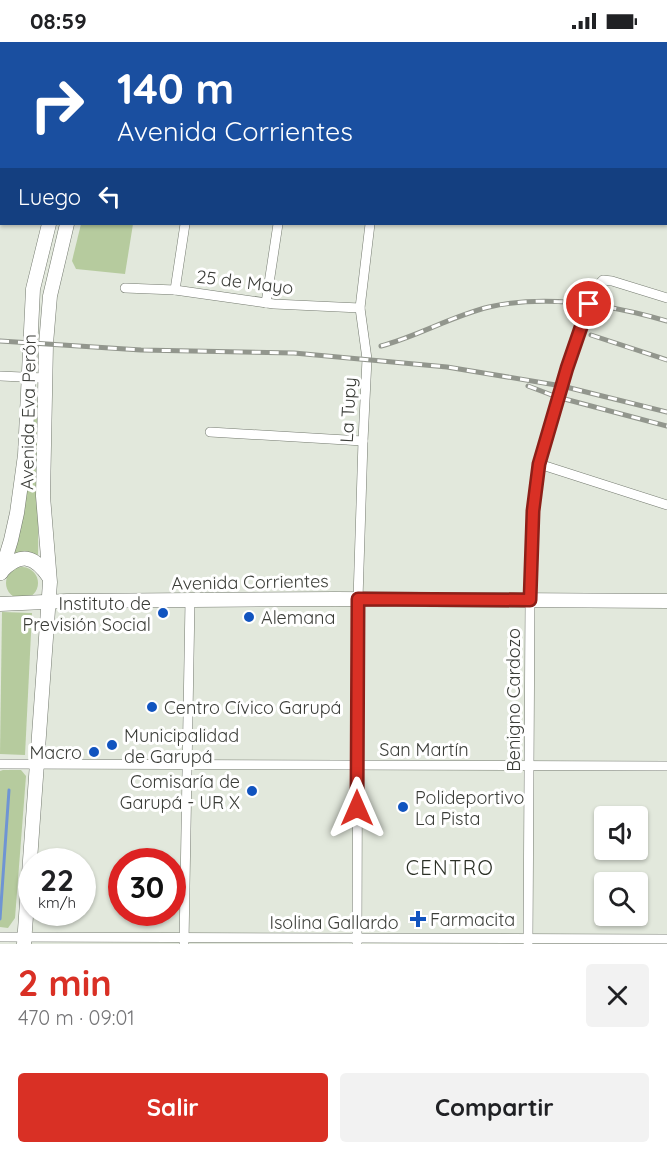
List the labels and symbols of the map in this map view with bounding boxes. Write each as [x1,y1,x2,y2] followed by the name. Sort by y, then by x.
[195,265,295,299] street label: 25 de Mayo
[563,278,614,329] pin
[15,334,41,490] street label: Avenida Eva Perón
[335,377,361,443] street label: La Tupy
[171,569,329,595] street label: Avenida Corrientes
[23,592,151,636] place label: Instituto de Previsión Social
[156,606,170,620] marker: Instituto de Previsión Social
[261,606,335,629] place label: Alemana
[242,610,256,624] marker: Alemana
[502,628,525,772] street label: Benigno Cardozo
[164,696,342,719] place label: Centro Cívico Garupá
[145,700,159,714] marker: Centro Cívico Garupá
[124,724,239,768] place label: Municipalidad de Garupá
[105,738,119,752] marker: Municipalidad de Garupá
[379,738,469,761] street label: San Martín
[29,741,82,764] place label: Macro
[87,745,101,759] marker: Macro
[120,770,240,814] place label: Comisaría de Garupá - UR X
[325,776,389,840] position arrow
[245,784,259,798] marker: Comisaría de Garupá - UR X
[415,786,524,830] place label: Polideportivo La Pista
[396,800,410,814] marker: Polideportivo La Pista
[108,848,186,926] speed limit sign: 30
[406,855,494,880] district label: CENTRO
[430,908,515,931] place label: Farmacita
[269,911,399,934] street label: Isolina Gallardo
[411,912,425,926] marker: Farmacita

